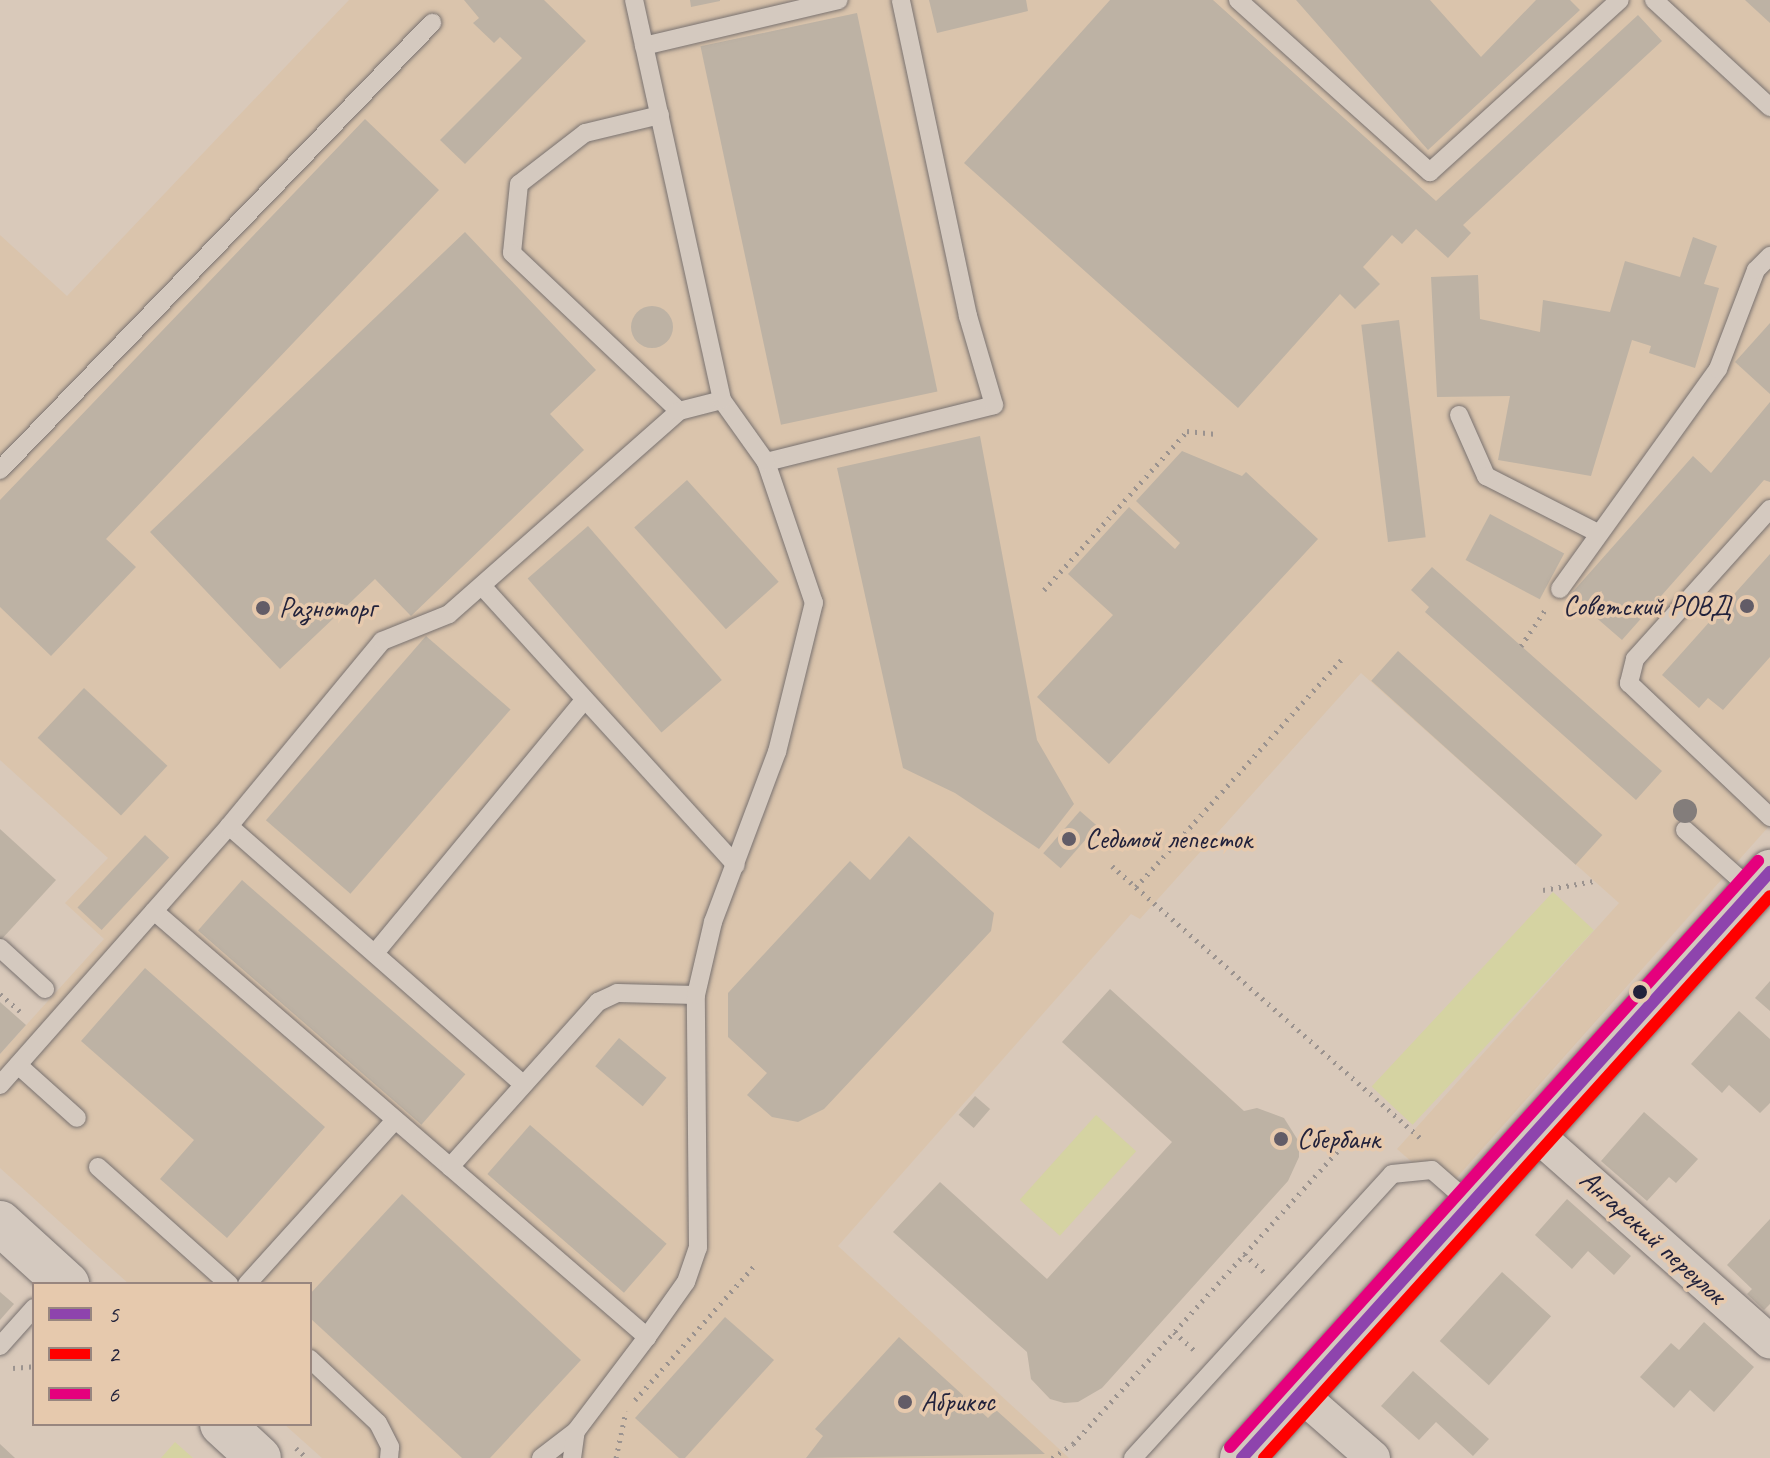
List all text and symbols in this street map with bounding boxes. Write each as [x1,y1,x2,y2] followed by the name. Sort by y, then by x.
[1563,589,1731,623] place label: Советский РОВД
[279,591,376,625] place label: Разноторг
[1738,597,1756,615] marker: Советский РОВД
[254,599,272,617] marker: Разноторг
[1085,822,1252,856] place label: Седьмой лепесток
[1060,830,1078,848] marker: Седьмой лепесток
[1632,984,1648,1000] unlabelled marker
[1297,1122,1380,1156] place label: Сбербанк
[1272,1130,1290,1148] marker: Сбербанк
[1573,1163,1733,1311] street label: Ангарский переулок
[32,1282,312,1426] legend
[108,1299,119,1329] text: 5
[108,1339,119,1369] text: 2
[108,1379,119,1409] text: 6
[921,1385,995,1419] place label: Абрикос
[896,1393,914,1411] marker: Абрикос

